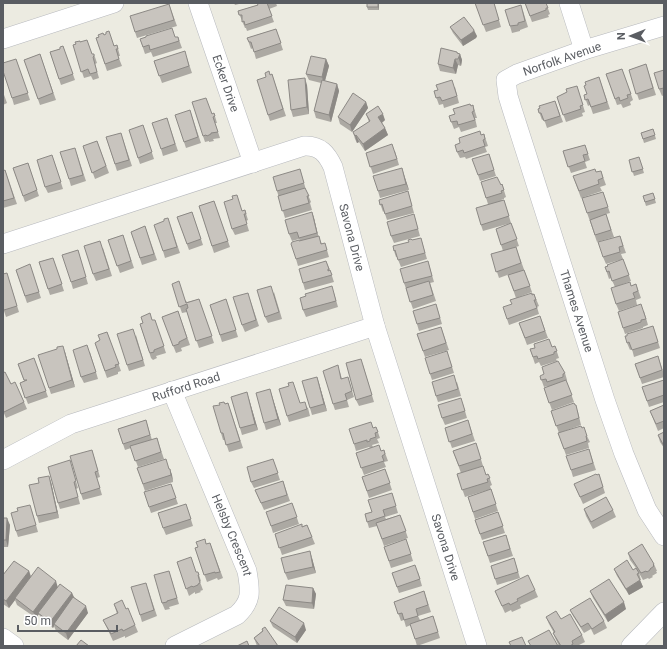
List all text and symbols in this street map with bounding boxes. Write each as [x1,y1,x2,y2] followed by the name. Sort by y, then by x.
[611,16,651,56] north arrow
[615,32,628,40] text: N
[521,39,603,79] street label: Norfolk Avenue
[209,53,242,114] street label: Ecker Drive
[336,202,367,273] street label: Savona Drive
[557,268,596,354] street label: Thames Avenue
[151,369,222,404] street label: Rufford Road
[209,492,255,577] street label: Helsby Crescent
[428,512,463,583] street label: Savona Drive
[18,607,117,633] scale bar
[24,614,51,628] text: 50 m

